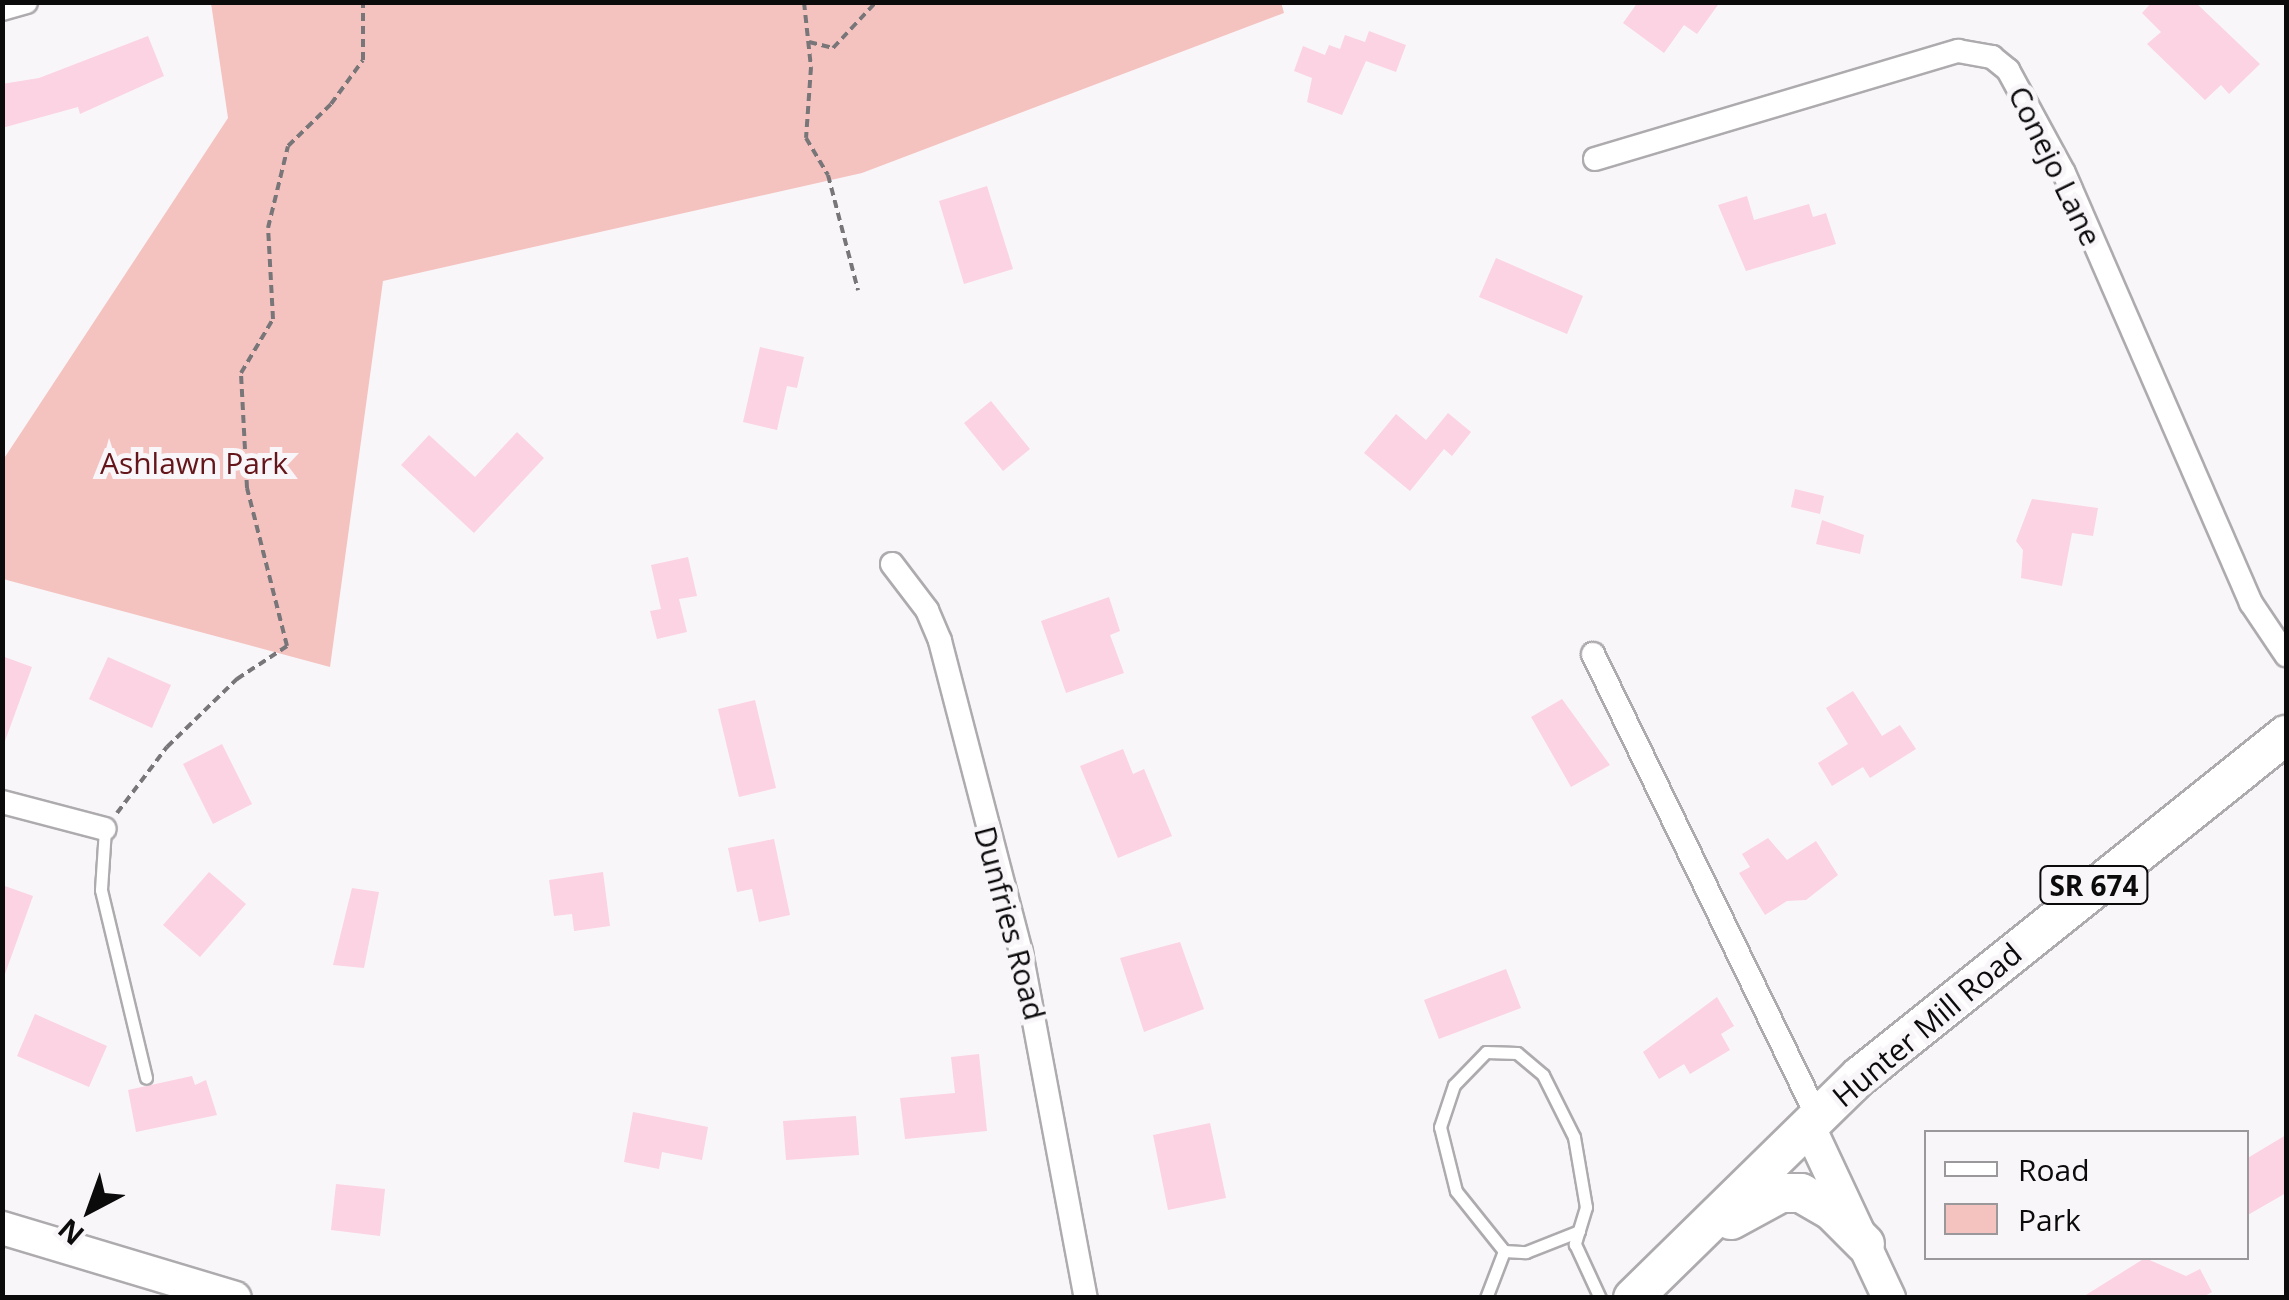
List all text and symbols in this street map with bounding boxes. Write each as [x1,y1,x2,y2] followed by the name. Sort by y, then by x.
[2001,80,2109,252] street label: Conejo Lane
[100,445,288,481] park label: Ashlawn Park
[967,822,1053,1024] street label: Dunfries Road
[2039,862,2149,908] road number: SR 674
[1825,935,2029,1115] street label: Hunter Mill Road
[1924,1130,2249,1260] legend
[2018,1149,2090,1190] text: Road
[40,1160,140,1260] north arrow
[2018,1199,2081,1240] text: Park
[49,1211,91,1254] text: N

